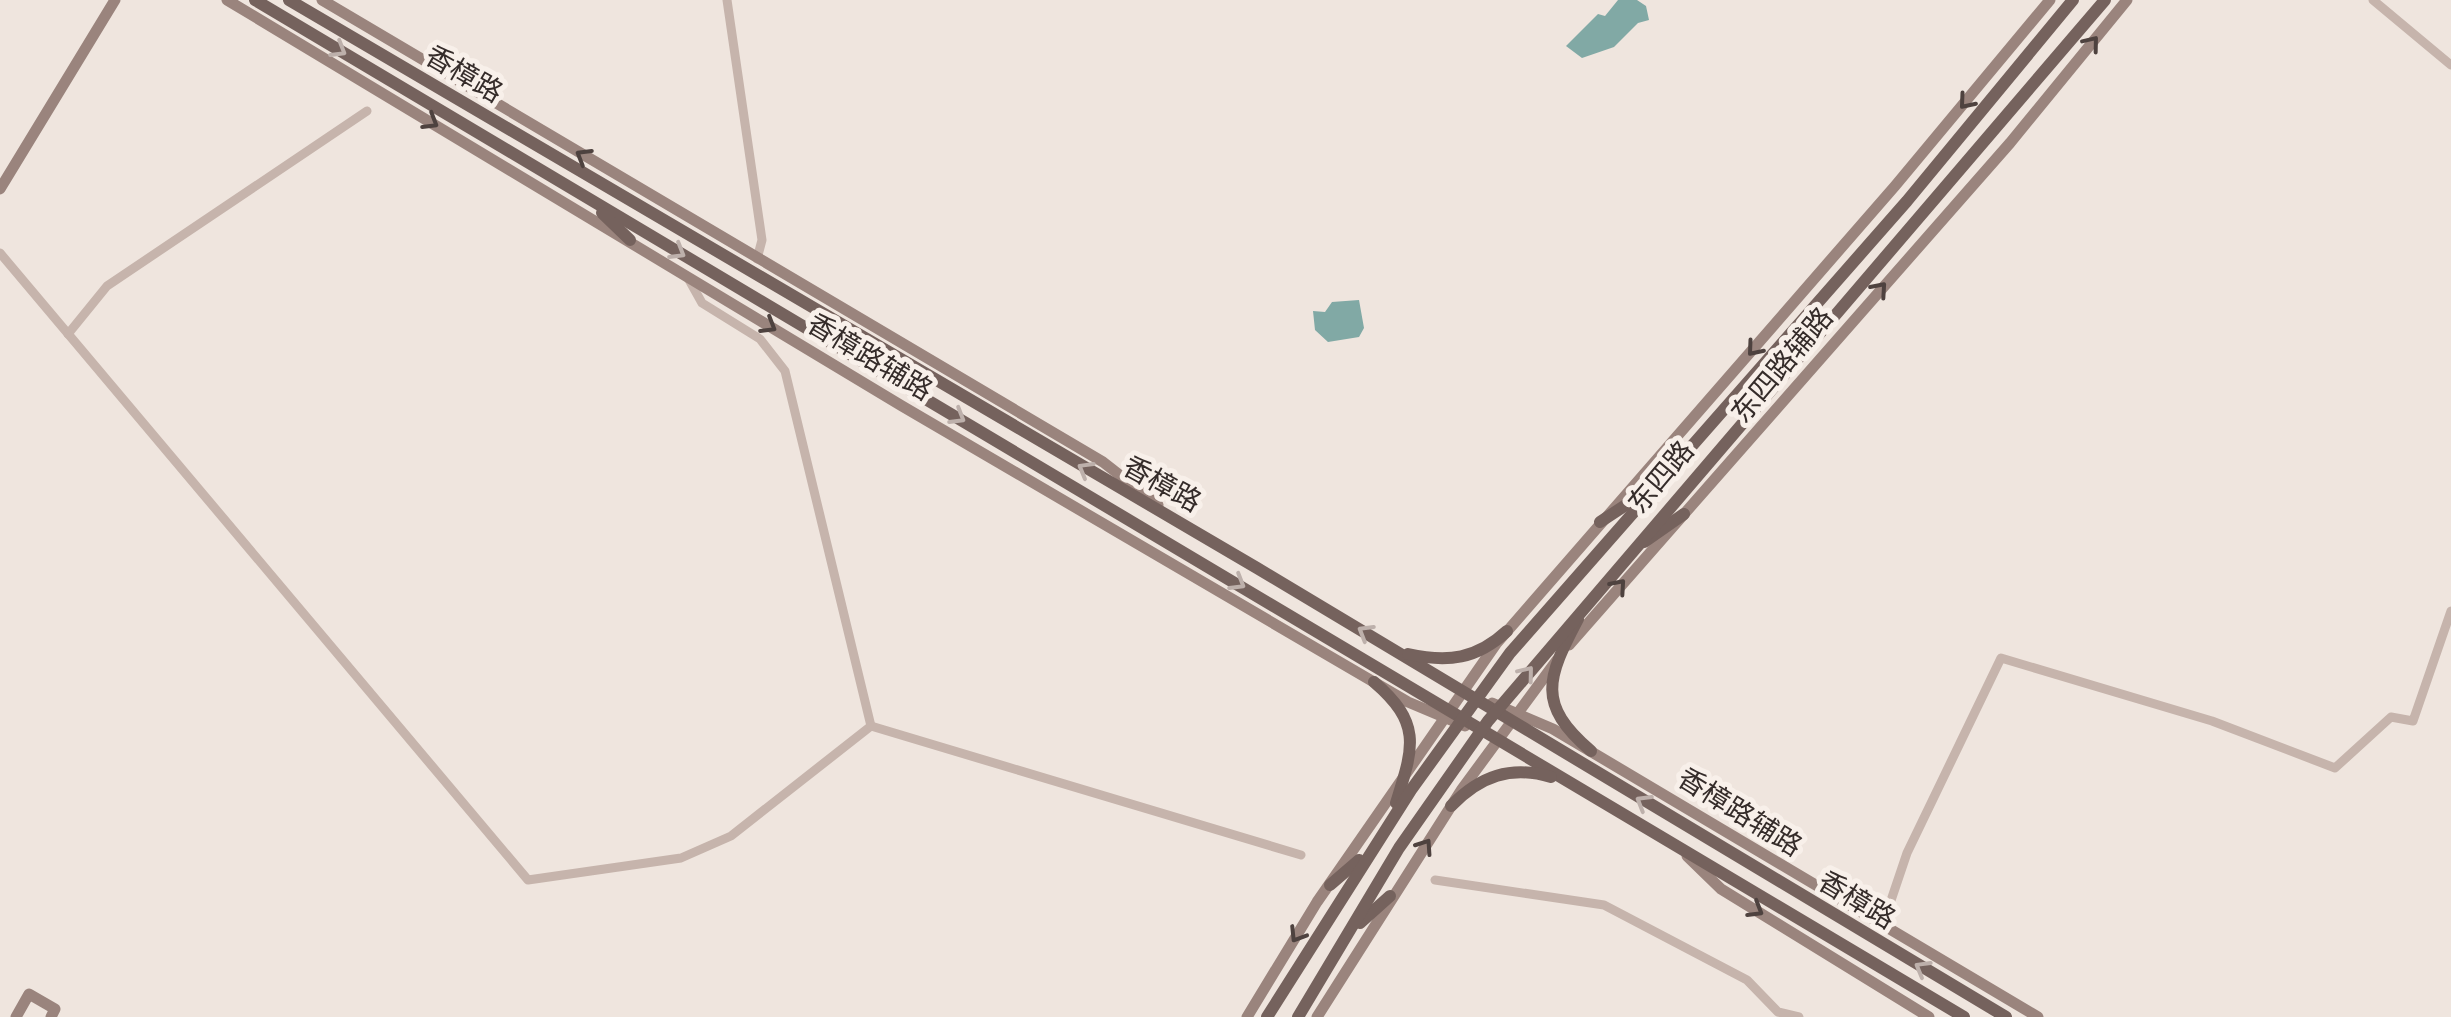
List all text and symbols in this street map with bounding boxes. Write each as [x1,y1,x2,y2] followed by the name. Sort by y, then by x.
[2080,37,2098,55] one-way arrow
[328,38,346,57] one-way arrow
[419,39,509,109] street label: 香樟路
[1960,91,1978,109] one-way arrow
[420,110,438,129] one-way arrow
[576,149,594,168] one-way arrow
[667,240,685,259] one-way arrow
[1868,282,1886,301] one-way arrow
[1724,301,1840,429] street label: 东四路辅路
[801,307,939,407] street label: 香樟路辅路
[758,314,776,333] one-way arrow
[1748,337,1766,356] one-way arrow
[947,405,965,424] one-way arrow
[1621,434,1701,520] street label: 东四路
[1117,449,1207,519] street label: 香樟路
[1078,461,1096,481] one-way arrow
[1227,571,1245,590] one-way arrow
[1608,579,1626,598] one-way arrow
[1358,625,1376,644] one-way arrow
[1515,666,1533,684] one-way arrow
[1672,761,1808,863] street label: 香樟路辅路
[1636,795,1654,814] one-way arrow
[1412,838,1431,856] one-way arrow
[1812,864,1902,936] street label: 香樟路
[1745,898,1763,917] one-way arrow
[1290,924,1309,942] one-way arrow
[1915,960,1933,980] one-way arrow

